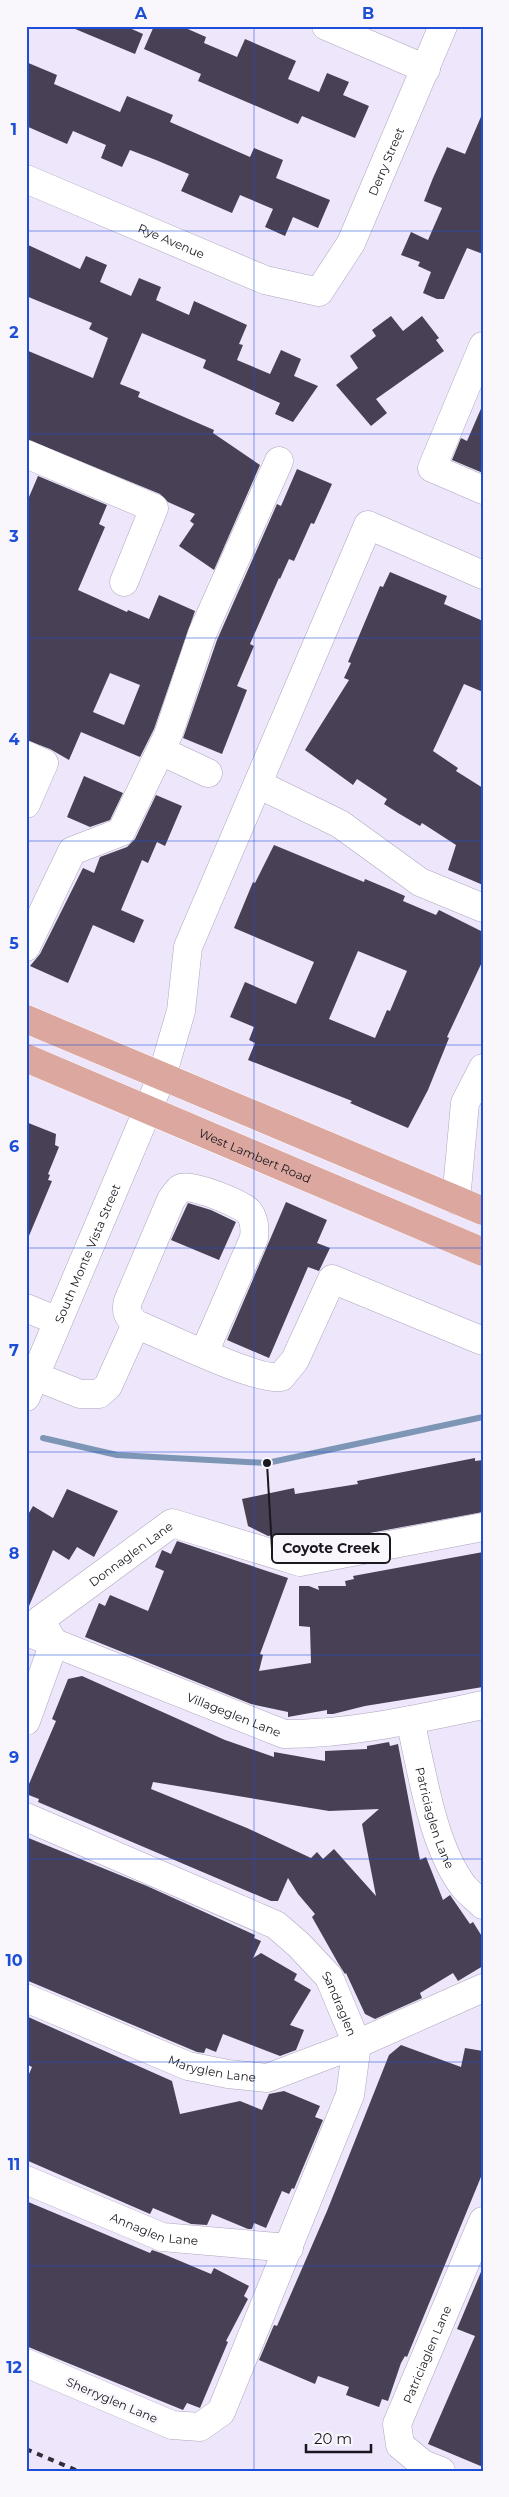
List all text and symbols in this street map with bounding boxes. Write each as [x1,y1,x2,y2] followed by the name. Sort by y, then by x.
[134,4,148,23] text: A
[362,4,374,23] text: B
[11,120,17,139] text: 1
[365,125,407,198] street label: Derry Street
[136,220,207,261] street label: Rye Avenue
[9,323,19,342] text: 2
[8,527,19,546] text: 3
[8,730,20,749] text: 4
[9,934,19,953] text: 5
[197,1125,314,1186] street label: West Lambert Road
[9,1137,19,1156] text: 6
[51,1181,123,1325] street label: South Monte Vista Street
[9,1341,19,1360] text: 7
[86,1518,175,1589] street label: Donnaglen Lane
[272,1534,390,1563] callout: Coyote Creek
[282,1539,381,1557] text: Coyote Creek
[9,1544,19,1563] text: 8
[185,1689,283,1740] street label: Villageglen Lane
[9,1748,19,1767] text: 9
[413,1766,458,1871] street label: Patriciaglen Lane
[5,1951,23,1970] text: 10
[319,1967,360,2038] street label: Sandraglen
[166,2051,257,2084] street label: Maryglen Lane
[8,2155,20,2174] text: 11
[108,2209,199,2248] street label: Annaglen Lane
[399,2303,454,2406] street label: Patriciaglen Lane
[6,2358,22,2377] text: 12
[64,2374,160,2426] street label: Sherryglen Lane
[306,2422,372,2454] scale bar
[314,2429,352,2448] text: 20 m

